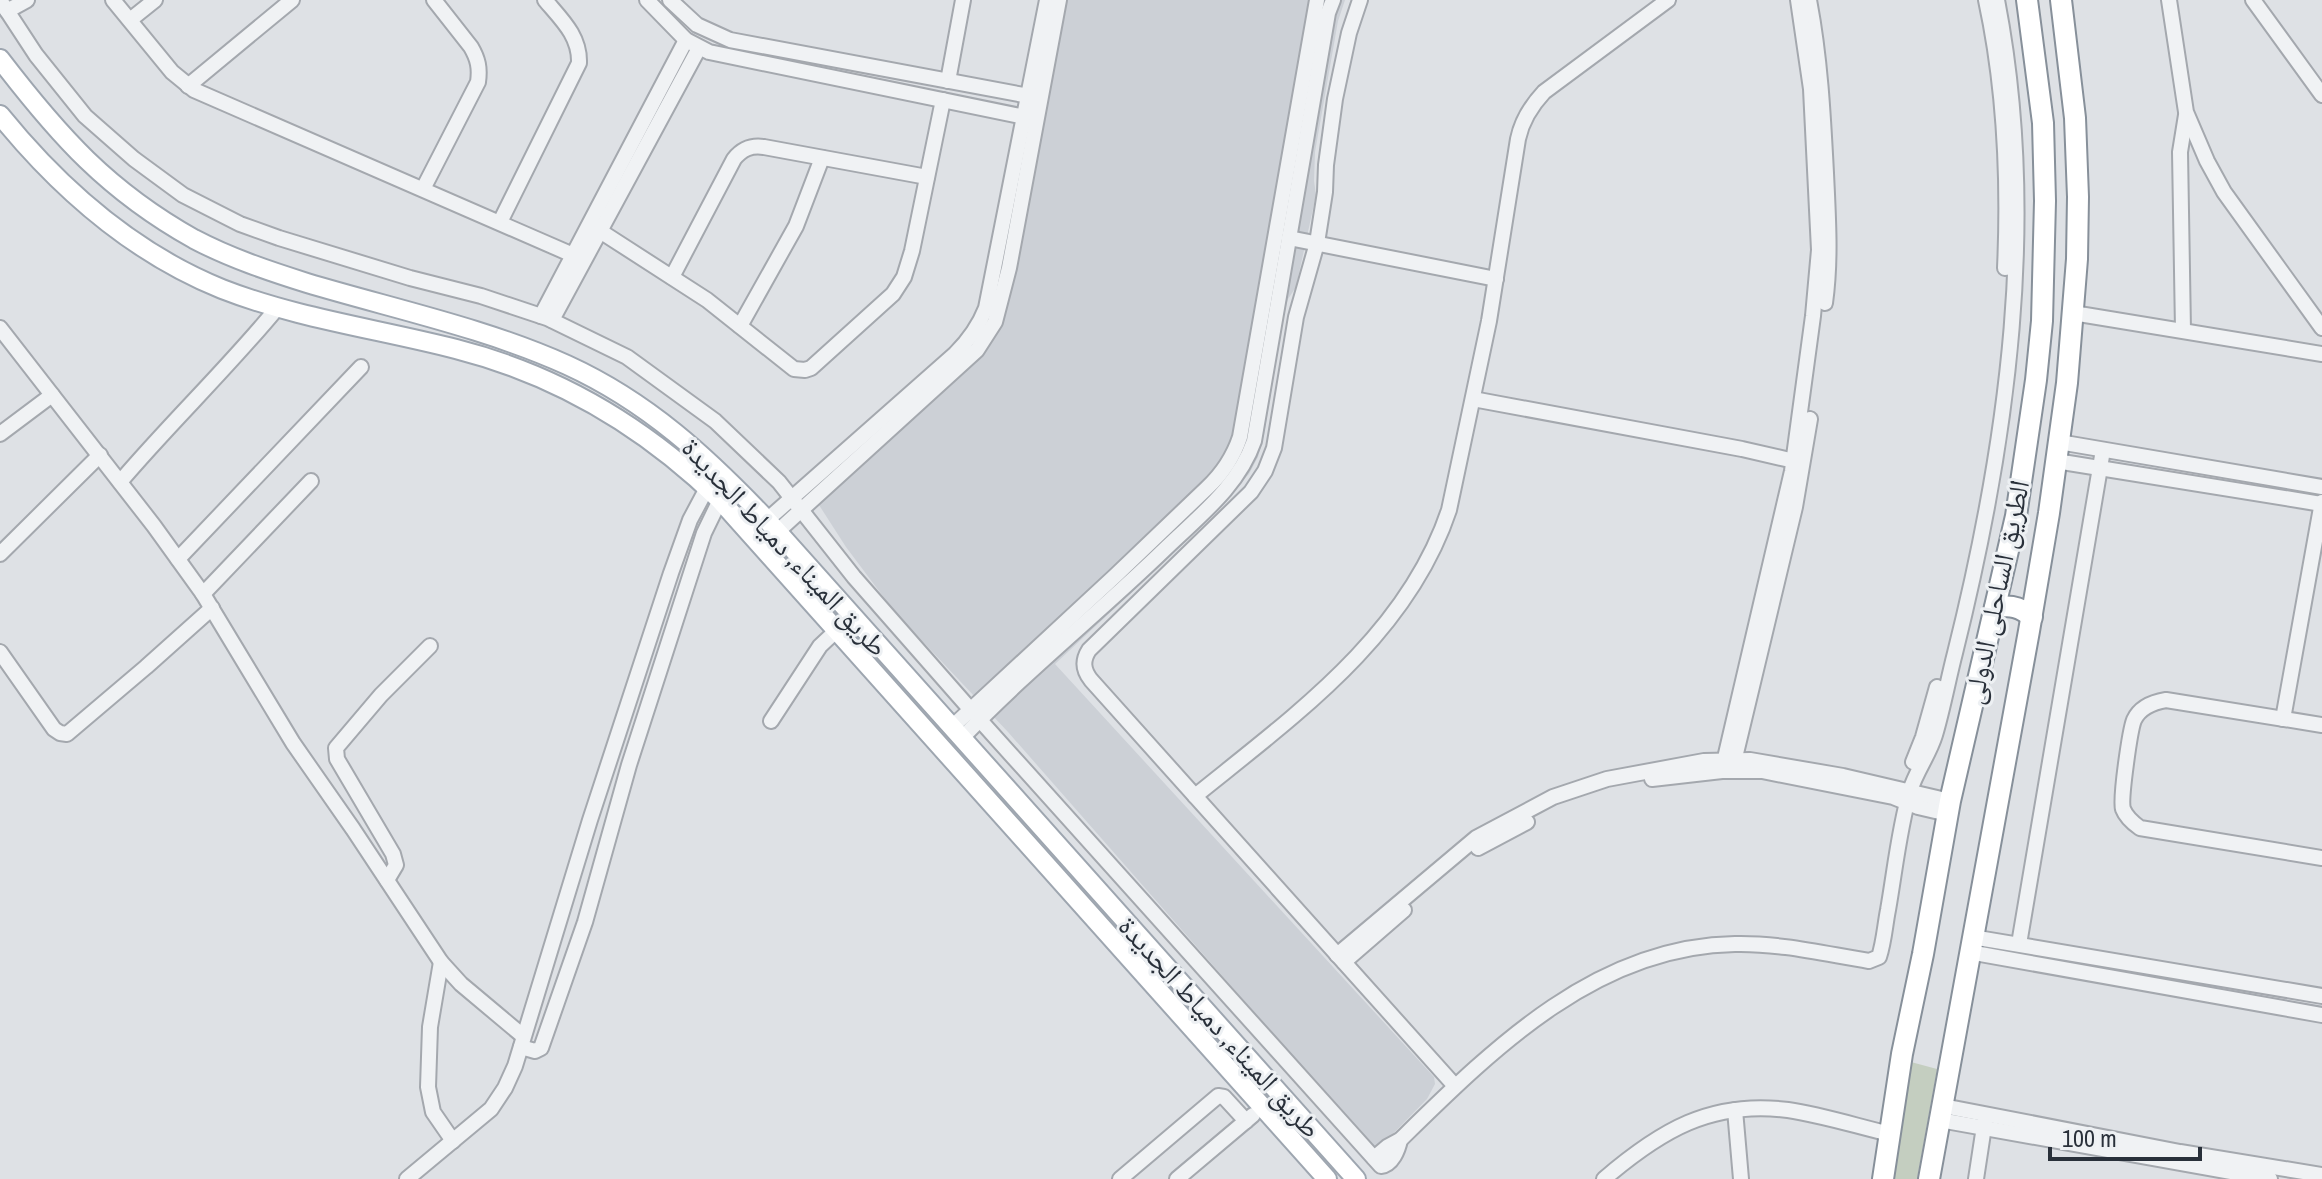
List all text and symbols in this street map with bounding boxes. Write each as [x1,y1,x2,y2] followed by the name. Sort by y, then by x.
[673,429,897,665] street label: طريق الميناء, دمياط الجديدة
[1954,476,2038,708] street label: الطريق الساحلى الدولى
[1110,908,1330,1146] street label: طريق الميناء, دمياط الجديدة
[2050,1111,2200,1161] scale bar
[2062,1122,2117,1154] text: 100 m

